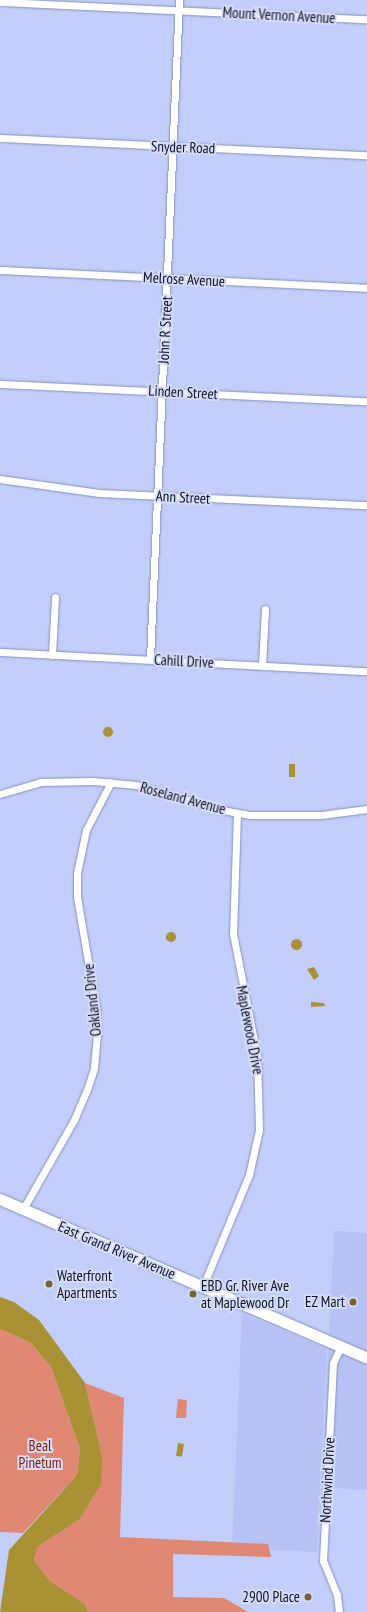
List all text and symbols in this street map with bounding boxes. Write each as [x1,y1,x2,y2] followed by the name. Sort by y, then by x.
[222,3,336,27] street label: Mount Vernon Avenue
[151,137,215,157] street label: Snyder Road
[142,268,226,290] street label: Melrose Avenue
[154,296,176,364] street label: John R Street
[148,381,218,403] street label: Linden Street
[155,487,211,507] street label: Ann Street
[154,650,214,672] street label: Cahill Drive
[138,778,228,818] street label: Roseland Avenue
[79,963,105,1037] street label: Oakland Drive
[233,984,267,1076] street label: Maplewood Drive
[55,1217,179,1283] street label: East Grand River Avenue
[57,1266,117,1301] place label: Waterfront Apartments
[201,1276,291,1311] place label: EBD Gr. River Ave at Maplewood Dr
[44,1279,54,1289] marker: Waterfront Apartments
[188,1289,198,1299] marker: EBD Gr. River Ave at Maplewood Dr
[305,1293,345,1311] place label: EZ Mart
[348,1297,358,1307] marker: EZ Mart
[18,1436,62,1471] park label: Beal Pinetum
[316,1437,338,1523] street label: Northwind Drive
[242,1588,300,1606] place label: 2900 Place
[303,1592,313,1602] marker: 2900 Place

